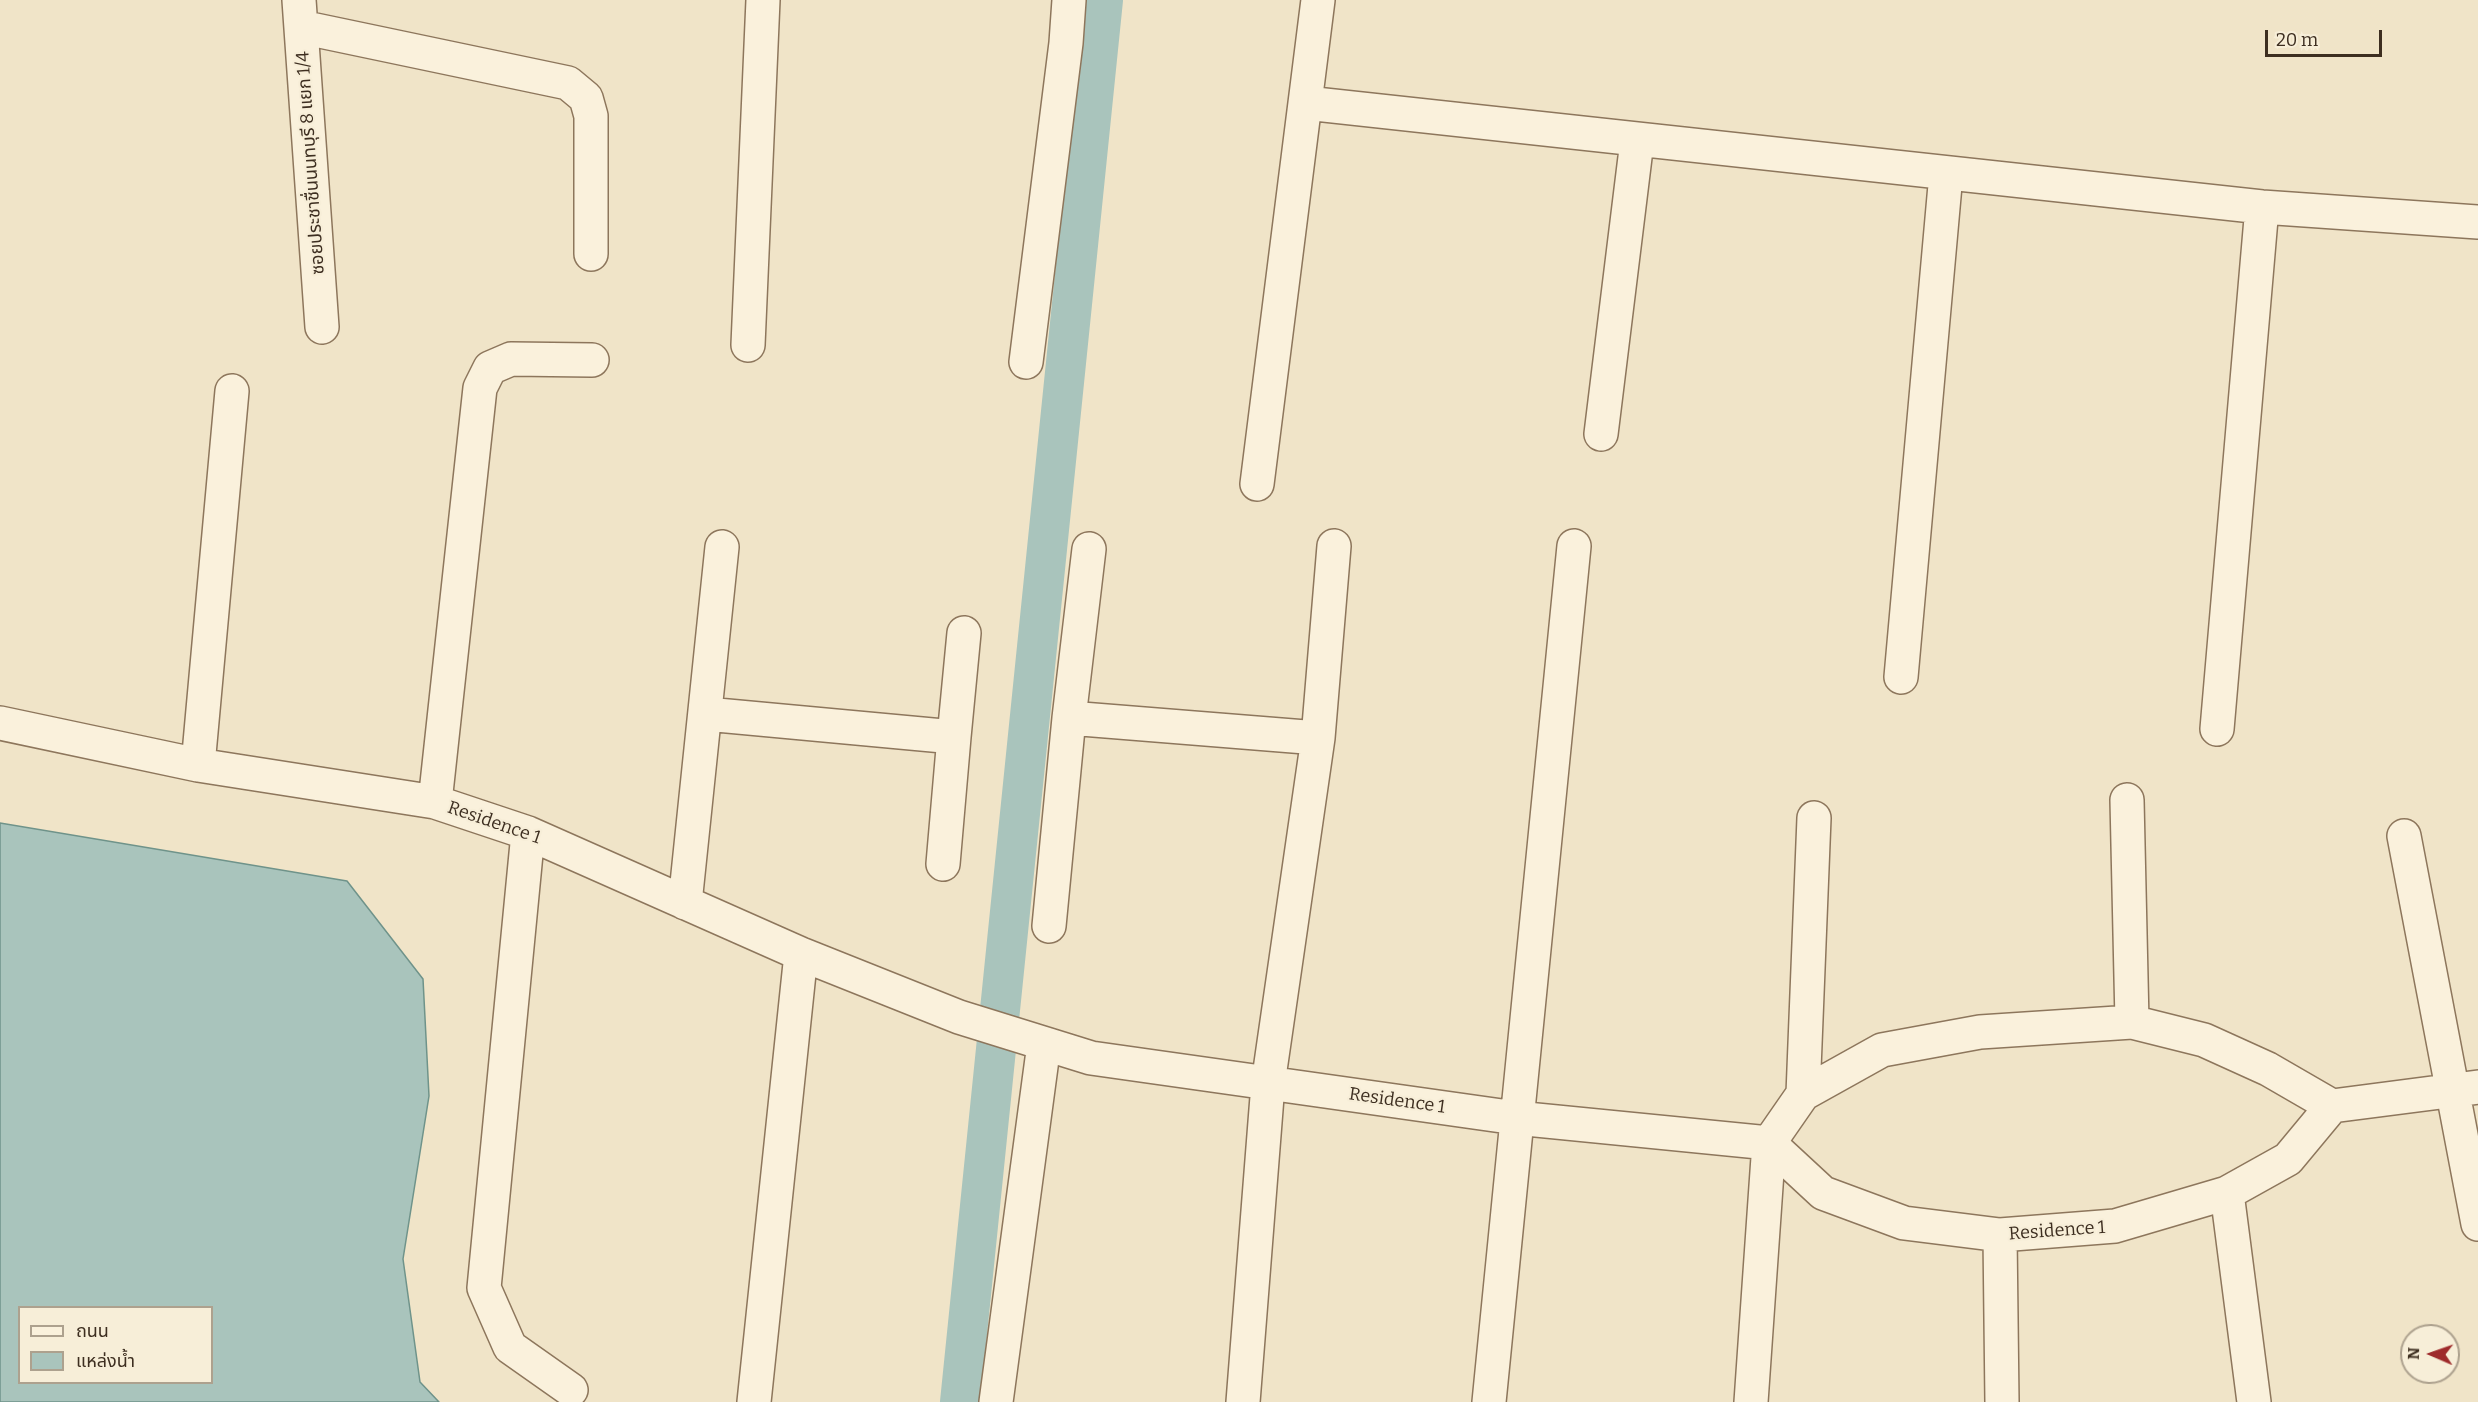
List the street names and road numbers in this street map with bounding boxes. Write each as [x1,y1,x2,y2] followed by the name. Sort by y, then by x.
[292,51,330,275] street label: ซอยประชาชื่นนนทบุรี 8 แยก 1/4
[445,797,543,849] street label: Residence 1
[1348,1084,1446,1118] street label: Residence 1
[2008,1217,2106,1245] street label: Residence 1

